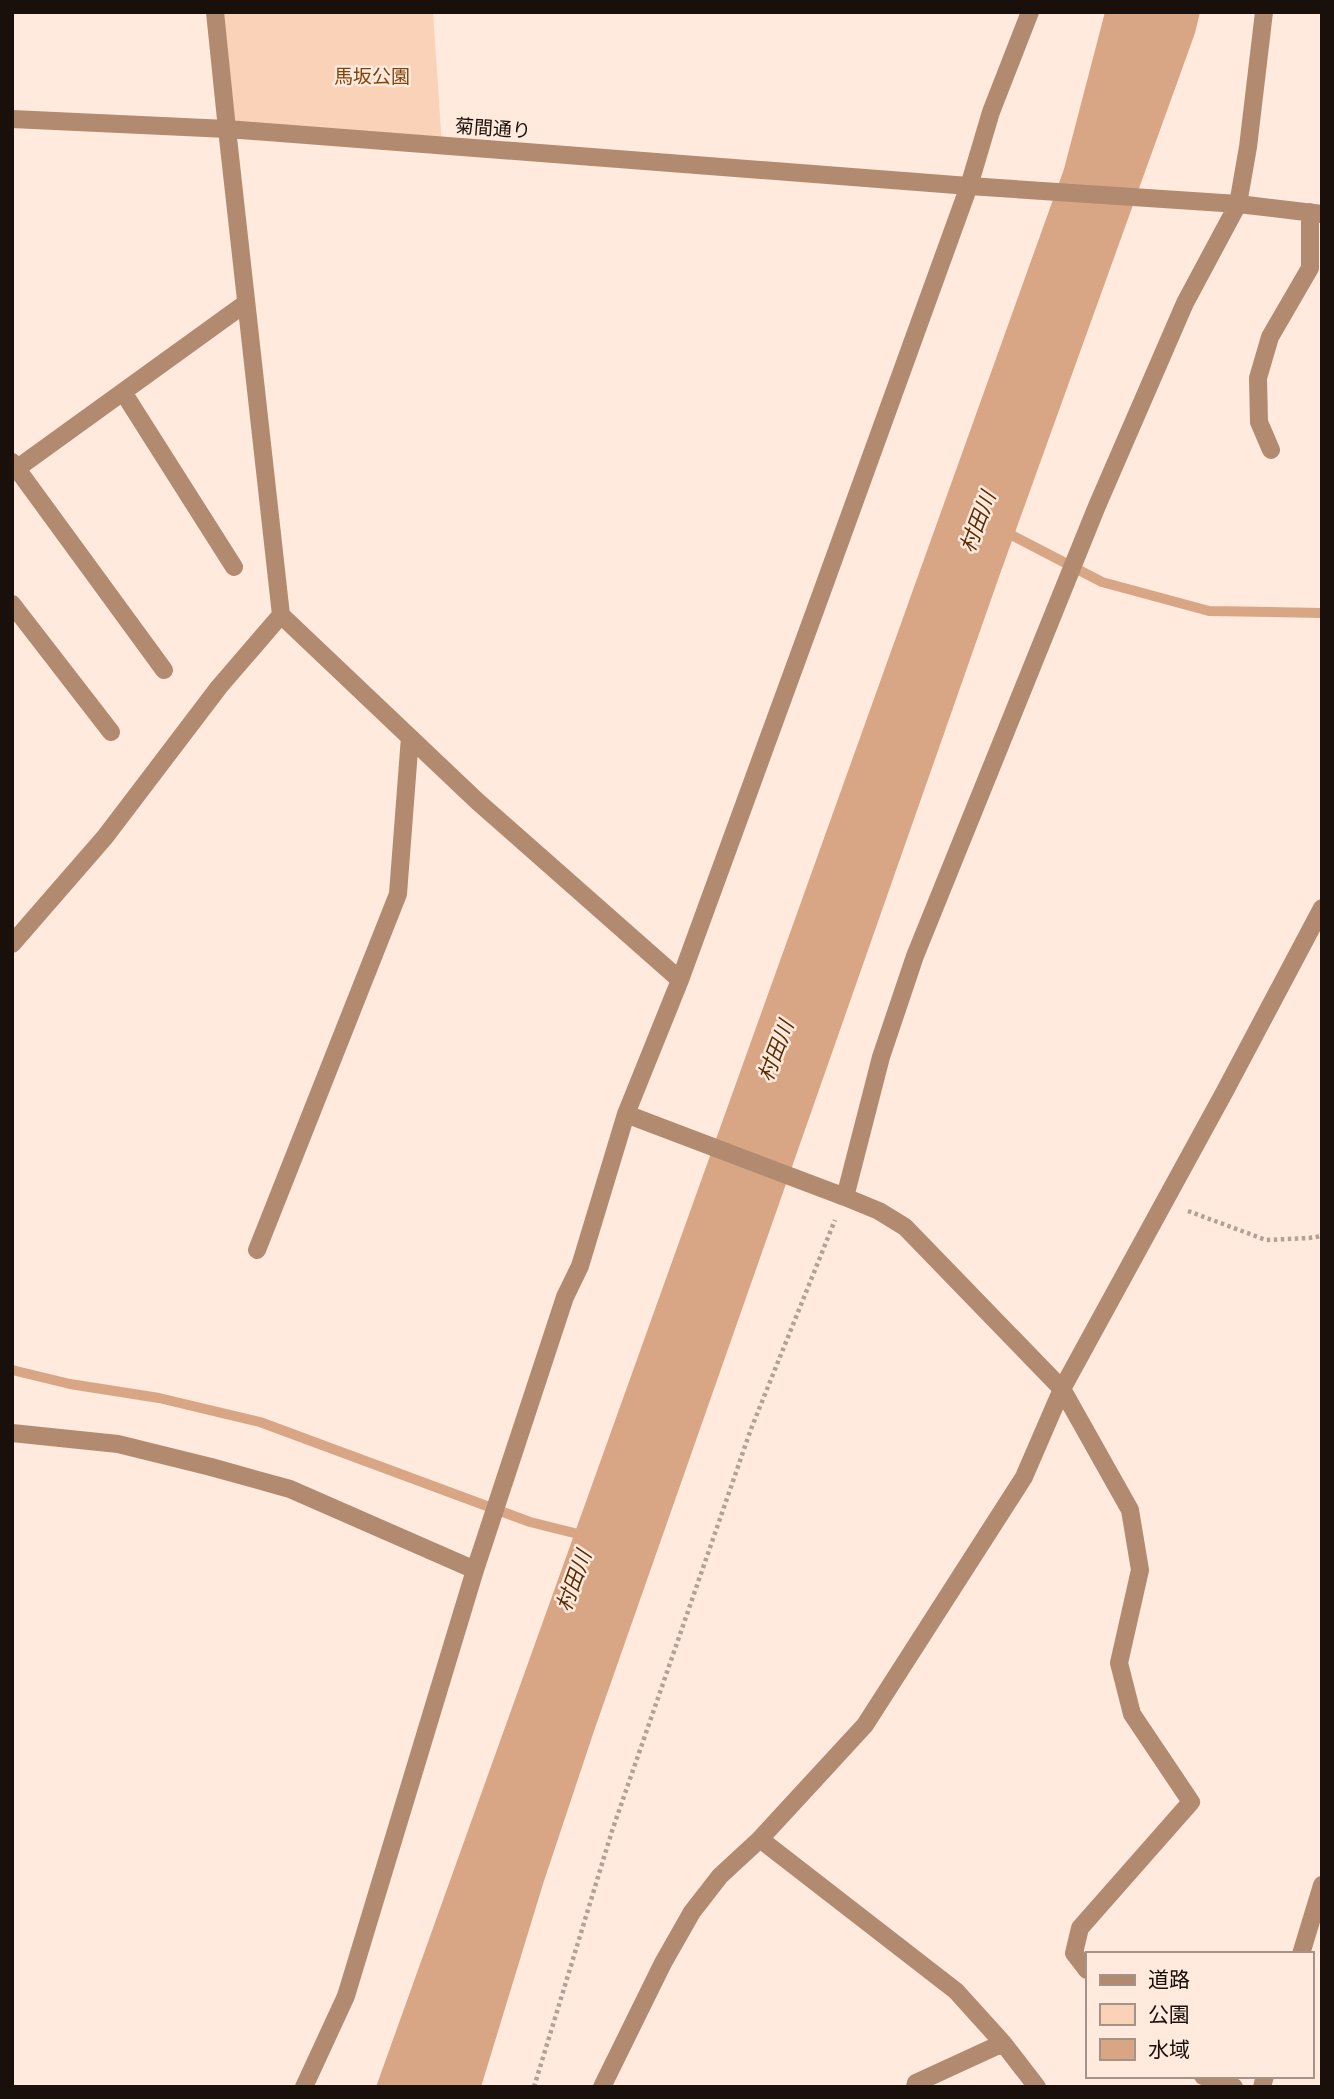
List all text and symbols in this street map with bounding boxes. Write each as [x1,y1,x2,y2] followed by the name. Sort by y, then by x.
[334,65,410,88] park label: 馬坂公園
[454,114,532,143] street label: 菊間通り
[955,486,1001,556] water label: 村田川
[753,1015,799,1085] water label: 村田川
[551,1545,597,1615] water label: 村田川
[1086,1952,1313,2078] legend
[1148,1967,1190,1992] text: 道路
[1148,2002,1190,2027] text: 公園
[1148,2037,1190,2062] text: 水域

